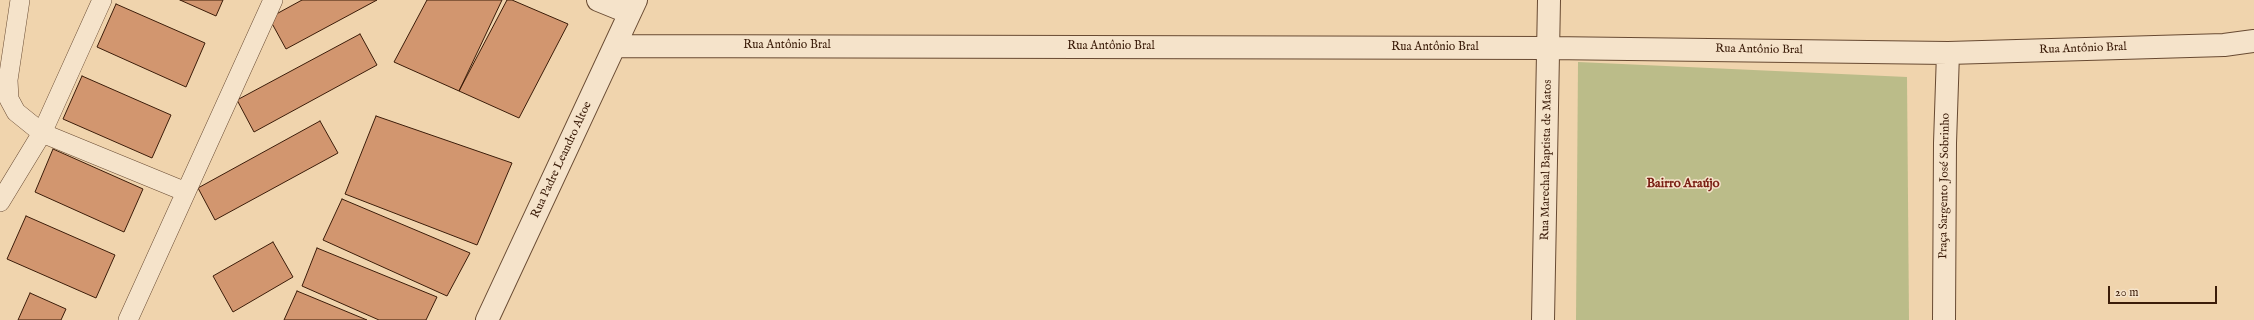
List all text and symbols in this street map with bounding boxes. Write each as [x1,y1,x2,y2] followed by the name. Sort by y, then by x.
[743,39,831,53] street label: Rua Antônio Bral
[1067,40,1155,54] street label: Rua Antônio Bral
[2039,40,2127,58] street label: Rua Antônio Bral
[1391,41,1479,55] street label: Rua Antônio Bral
[1715,42,1803,58] street label: Rua Antônio Bral
[1538,79,1556,241] street label: Rua Marechal Baptista de Matos
[529,99,595,221] street label: Rua Padre Leandro Altoe
[1937,113,1953,259] street label: Praça Sargento José Sobrinho
[1646,176,1720,192] district label: Bairro Araújo
[2110,278,2219,304] scale bar
[2115,285,2138,300] text: 20 m

